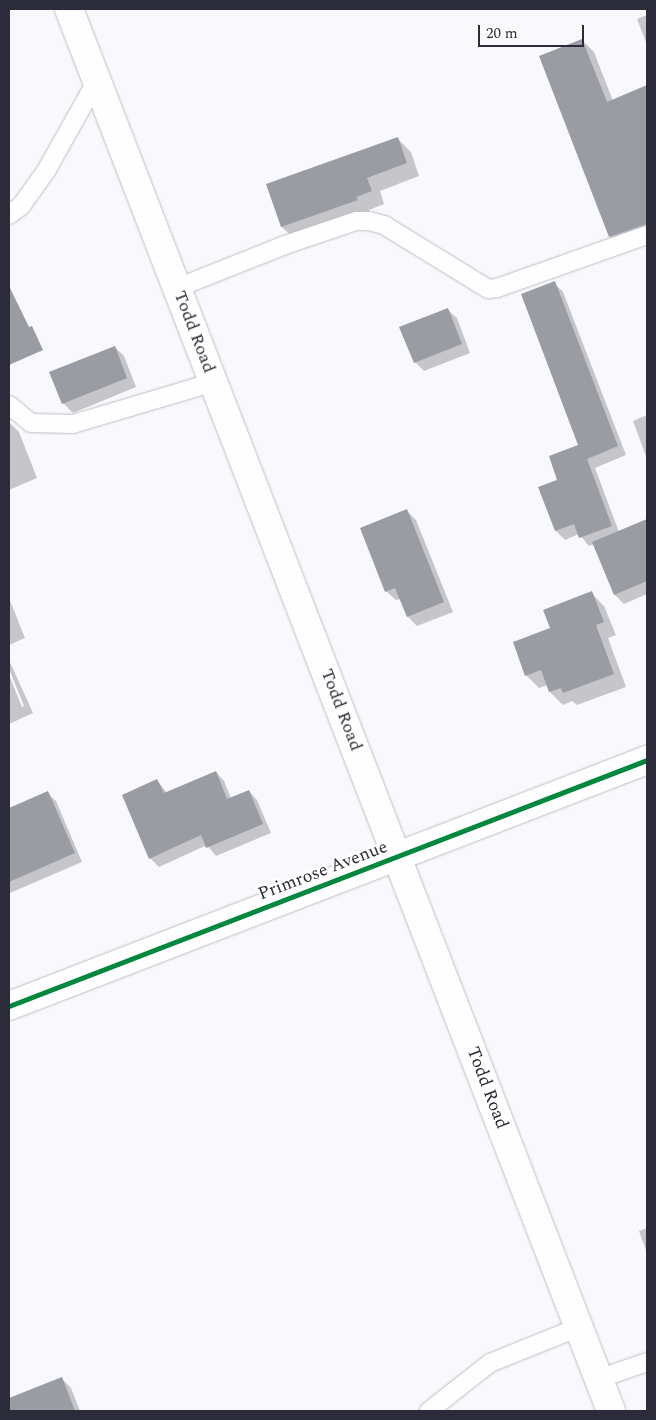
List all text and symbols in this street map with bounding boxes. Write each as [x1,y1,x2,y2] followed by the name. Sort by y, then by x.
[481,15,587,47] scale bar
[486,22,518,45] text: 20 m
[168,288,220,376] street label: Todd Road
[315,666,367,754] street label: Todd Road
[255,836,391,906] street label: Primrose Avenue
[461,1044,513,1132] street label: Todd Road

